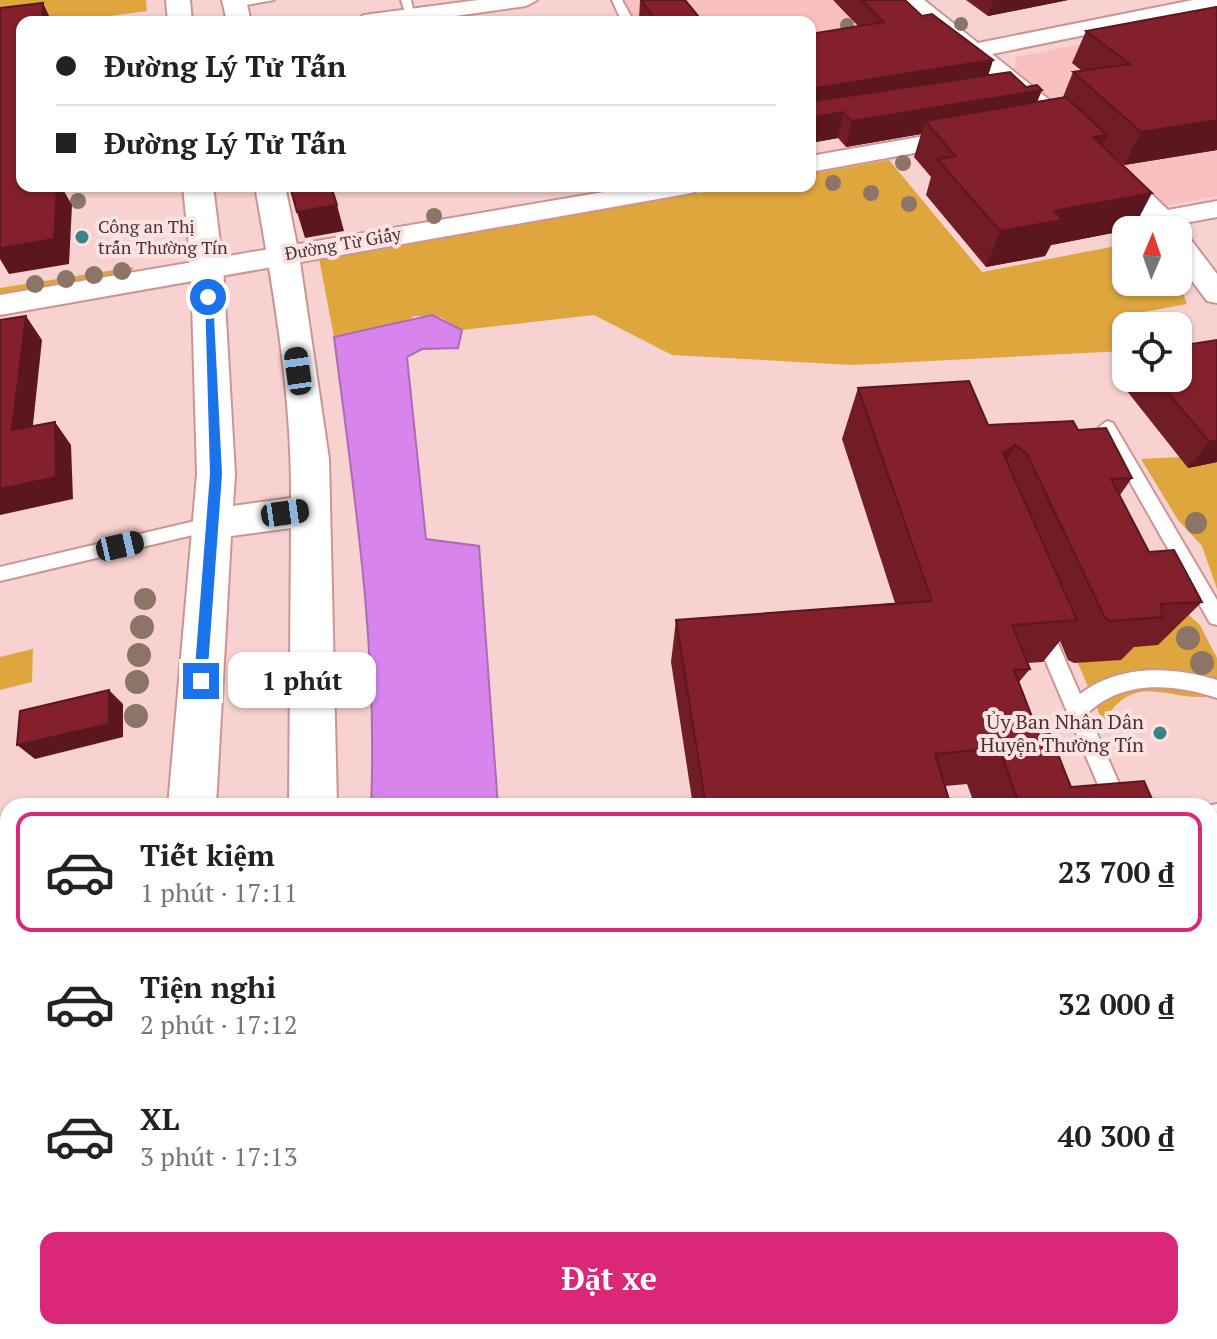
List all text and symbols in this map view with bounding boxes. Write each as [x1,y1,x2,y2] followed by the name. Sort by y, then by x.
[104,46,346,86] text: Đường Lý Tử Tấn
[104,123,346,163] text: Đường Lý Tử Tấn
[98,214,228,259] place label: Công an Thị trấn Thường Tín
[1112,216,1192,296] north arrow
[1112,216,1192,392] map controls
[283,221,404,265] street label: Đường Từ Giấy
[73,228,91,246] marker: Công an Thị trấn Thường Tín
[190,279,226,315] route start
[1112,312,1192,392] button: locate
[283,346,313,396] car
[260,498,310,528] car
[94,529,146,563] car
[229,653,377,709] callout: 1 phút
[183,663,219,699] route end
[262,663,342,697] text: 1 phút
[980,708,1144,758] place label: Ủy Ban Nhân Dân Huyện Thường Tín
[1151,724,1169,742] marker: Ủy Ban Nhân Dân Huyện Thường Tín
[140,835,275,875] text: Tiết kiệm
[44,836,116,908] icon: car
[1058,852,1174,892] text: 23 700 ₫
[140,875,298,909] text: 1 phút · 17:11
[140,967,276,1007] text: Tiện nghi
[44,968,116,1040] icon: car
[1058,984,1174,1024] text: 32 000 ₫
[140,1007,298,1041] text: 2 phút · 17:12
[140,1099,179,1139] text: XL
[44,1100,116,1172] icon: car
[1058,1116,1174,1156] text: 40 300 ₫
[140,1139,298,1173] text: 3 phút · 17:13
[40,1232,1178,1324] button: Đặt xe

